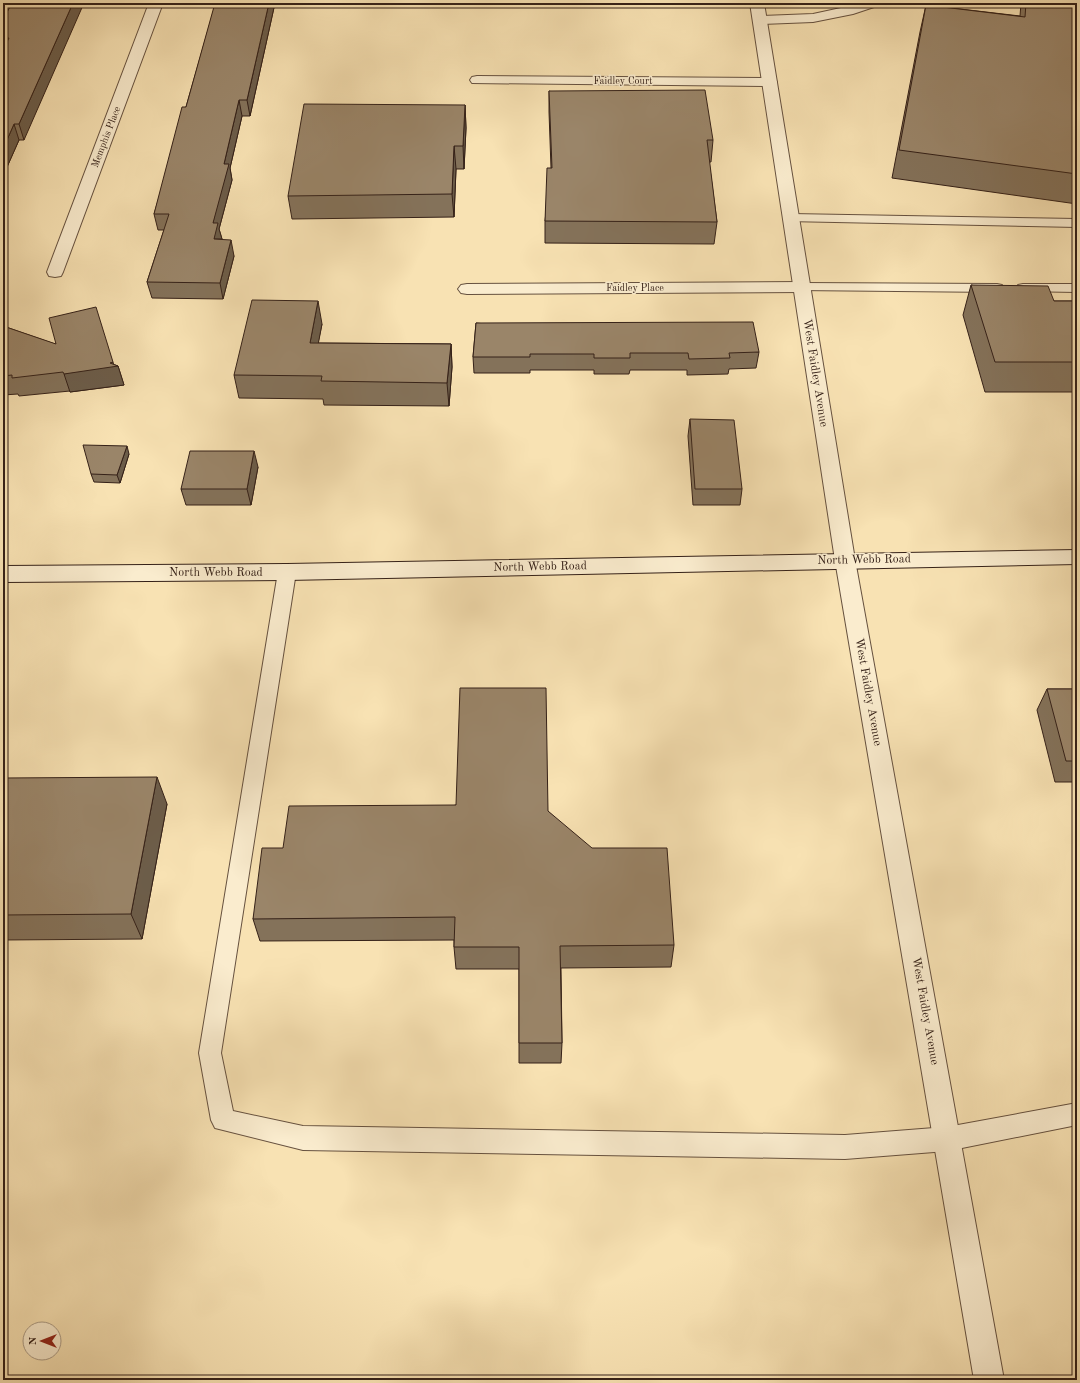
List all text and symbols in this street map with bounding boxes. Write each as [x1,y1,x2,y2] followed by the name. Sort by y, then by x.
[594,76,653,86] street label: Faidley Court
[90,105,122,169] street label: Memphis Place
[606,283,664,293] street label: Faidley Place
[801,318,830,428] street label: West Faidley Avenue
[817,553,911,567] street label: North Webb Road
[493,560,587,574] street label: North Webb Road
[169,567,263,579] street label: North Webb Road
[853,637,883,747] street label: West Faidley Avenue
[910,956,940,1066] street label: West Faidley Avenue
[22,1321,62,1361] north arrow
[28,1336,39,1345] text: N

